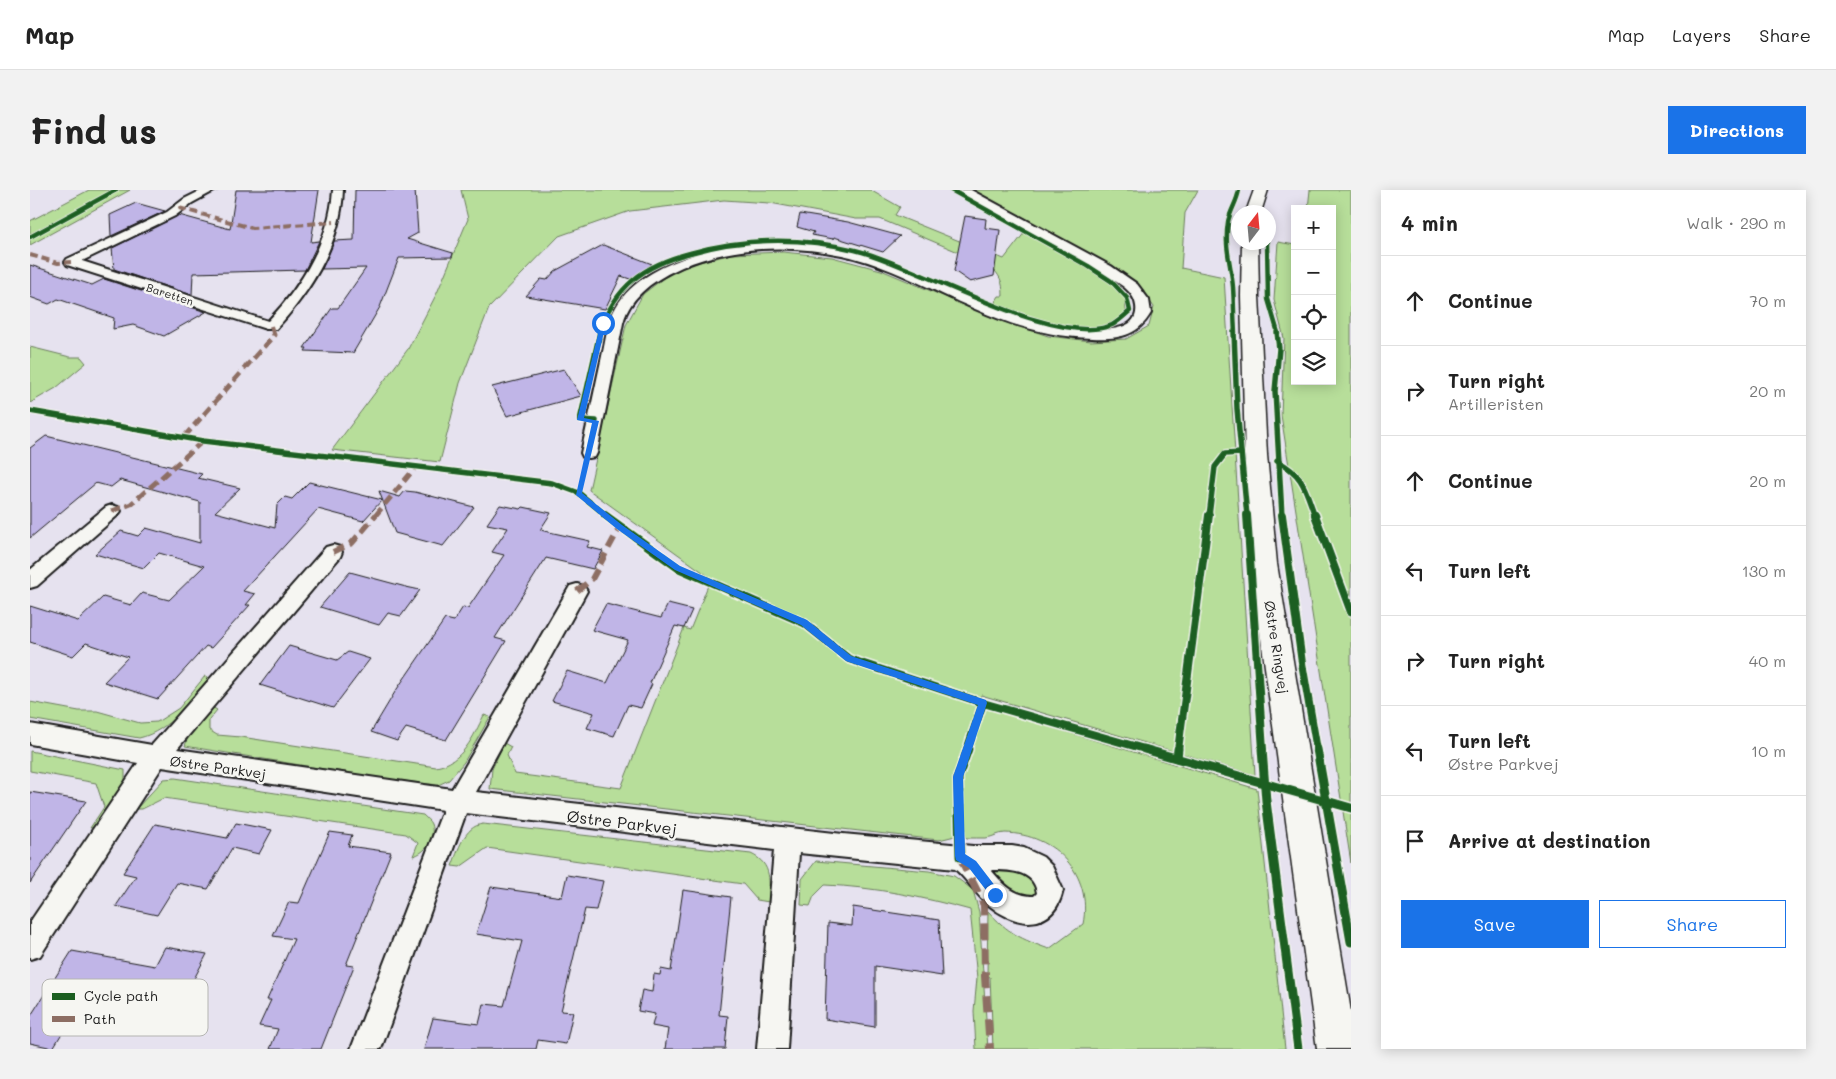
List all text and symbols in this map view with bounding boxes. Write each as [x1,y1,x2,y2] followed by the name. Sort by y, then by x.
[25,19,74,50] text: Map
[1608,23,1644,47] text: Map
[1672,23,1731,47] text: Layers
[1759,23,1811,47] text: Share
[1668,106,1806,154] button: Directions
[30,107,157,153] text: Find us
[1231,205,1276,250] north arrow
[1291,205,1336,385] map controls
[1291,205,1336,250] button: +
[1401,209,1458,236] text: 4 min
[1686,212,1786,233] text: Walk · 290 m
[1291,250,1336,295] button: −
[145,279,195,309] street label: Baretten
[1401,287,1429,315] icon: ahead
[1448,288,1533,313] text: Continue
[1749,290,1786,311] text: 70 m
[1291,295,1336,340] button: locate
[592,312,615,335] route start
[1291,340,1336,385] button: layers
[1448,368,1545,393] text: Turn right
[1401,377,1429,405] icon: right
[1749,380,1786,401] text: 20 m
[1448,393,1544,414] text: Artilleristen
[1401,467,1429,495] icon: ahead
[1448,468,1533,493] text: Continue
[1749,470,1786,491] text: 20 m
[1401,557,1429,585] icon: left
[1448,558,1531,583] text: Turn left
[1742,560,1786,581] text: 130 m
[1260,599,1294,695] street label: Østre Ringvej
[1401,647,1429,675] icon: right
[1448,648,1545,673] text: Turn right
[1749,650,1786,671] text: 40 m
[1448,728,1531,753] text: Turn left
[1401,737,1429,765] icon: left
[1751,740,1786,761] text: 10 m
[169,751,267,783] street label: Østre Parkvej
[1448,753,1559,774] text: Østre Parkvej
[566,805,678,839] street label: Østre Parkvej
[1401,827,1429,855] icon: arrive
[1448,828,1651,853] text: Arrive at destination
[984,884,1007,907] route end
[1401,900,1589,948] button: Save
[1599,900,1786,948] button: Share
[42,979,208,1036] legend
[84,986,158,1005] text: Cycle path
[84,1009,115,1028] text: Path

